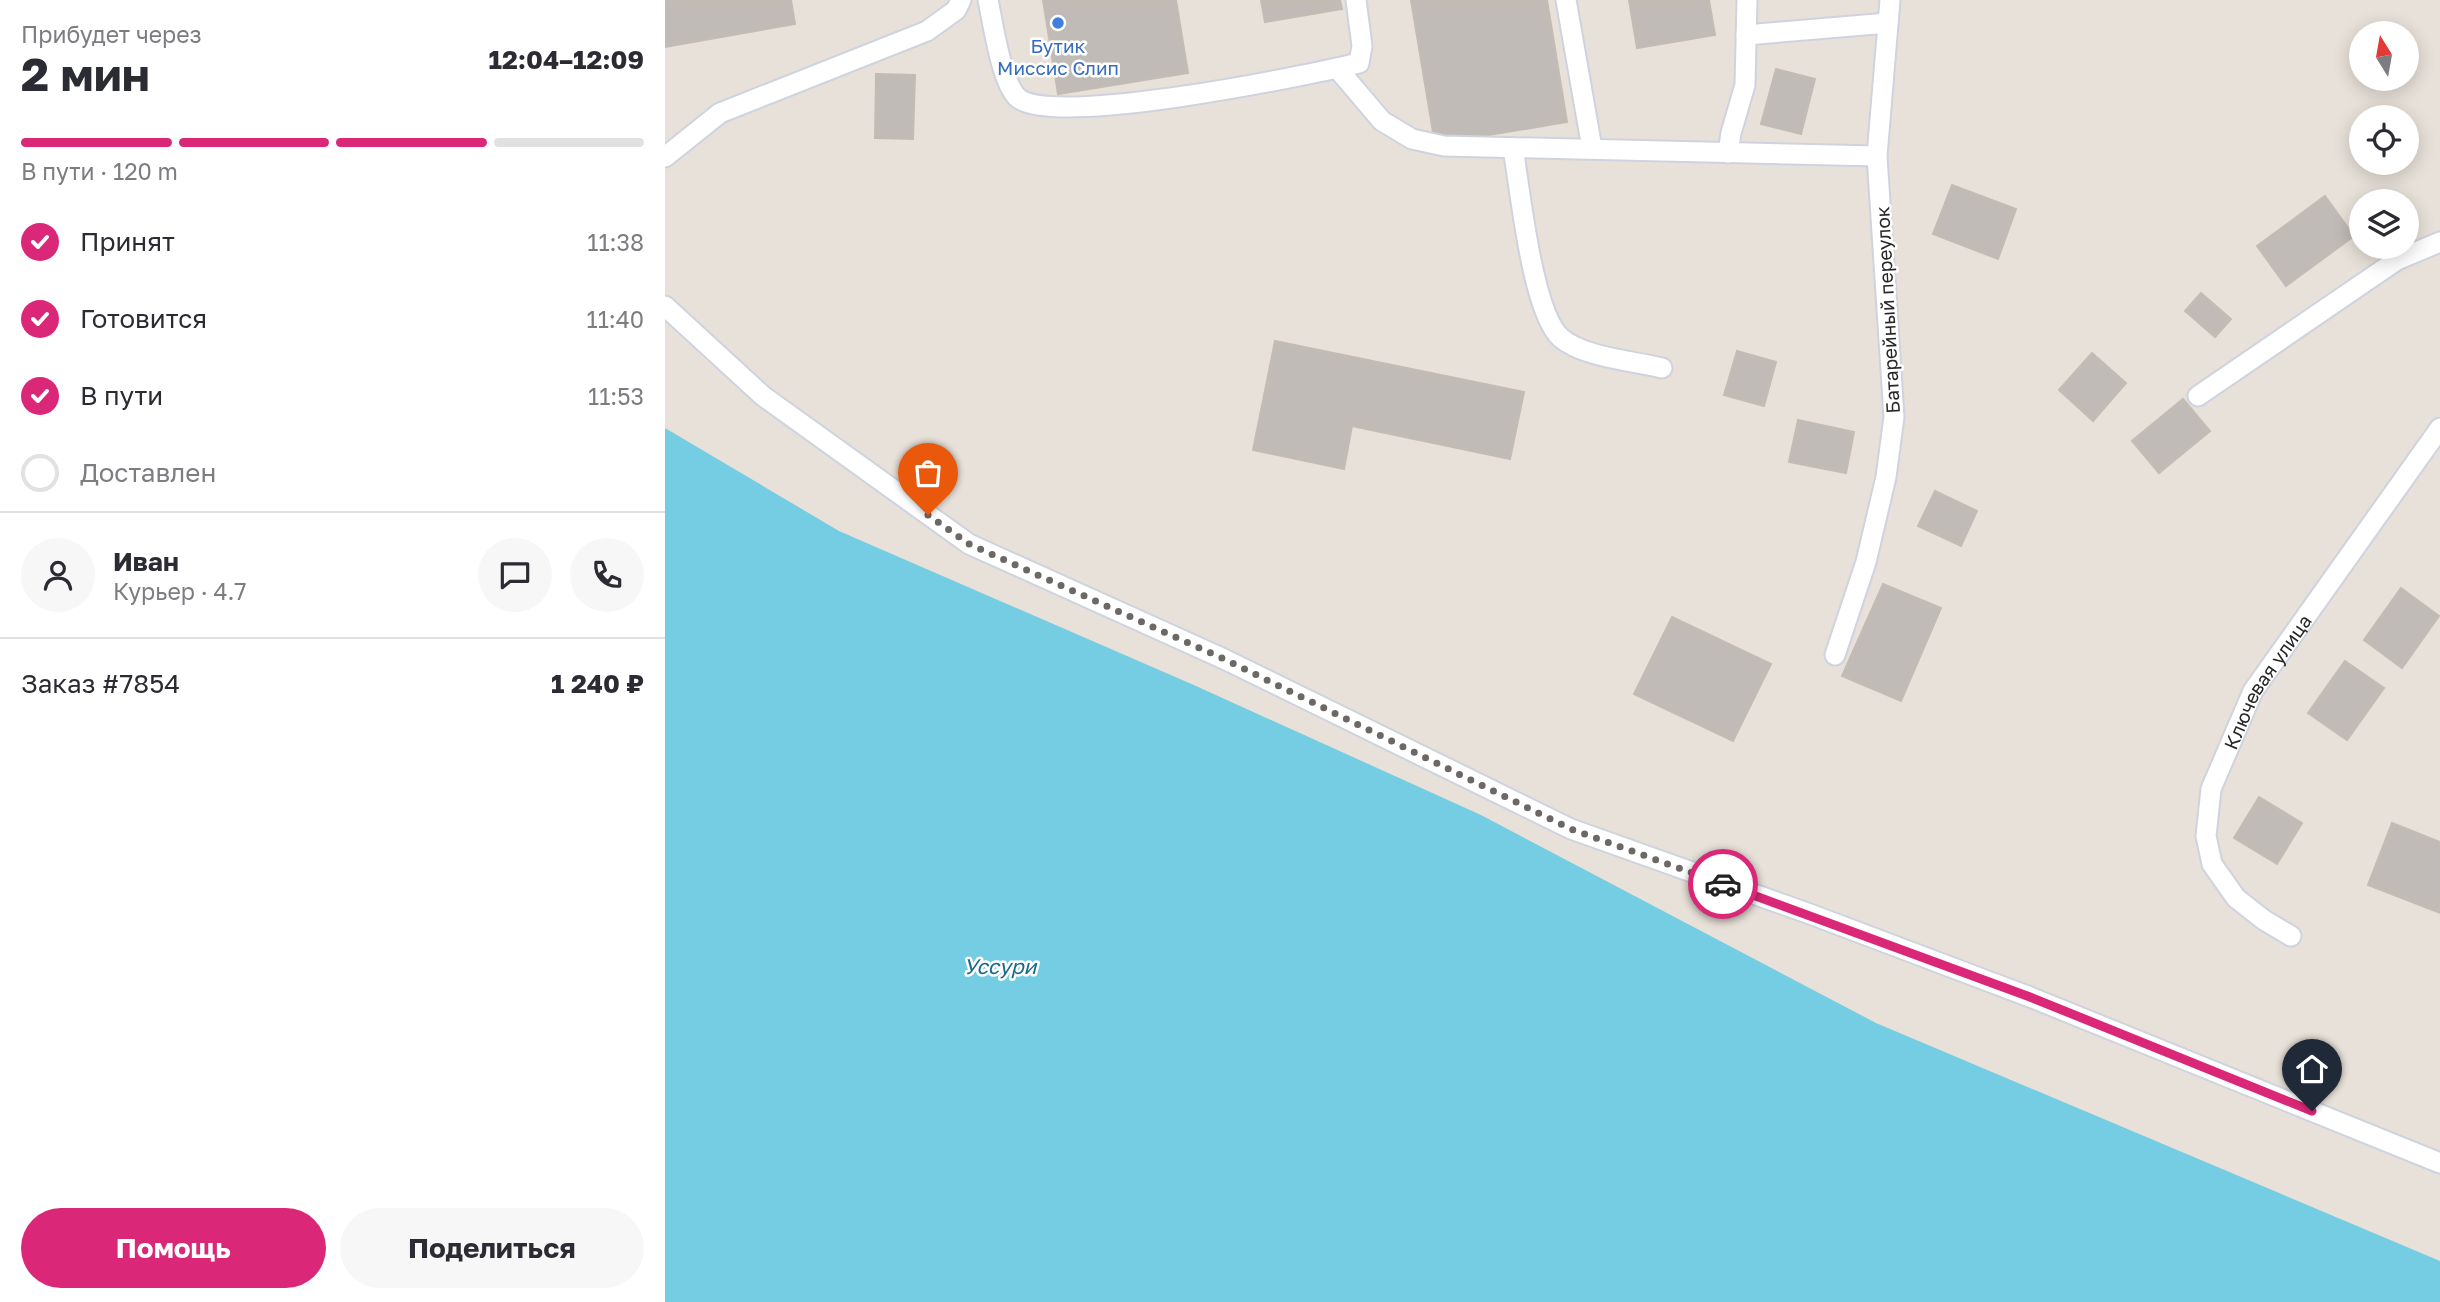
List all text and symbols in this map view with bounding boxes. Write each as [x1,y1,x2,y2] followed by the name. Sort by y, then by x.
[1050,15,1066,31] marker: Бутик Миссис Слип
[21,20,202,48] text: Прибудет через
[2349,21,2419,91] north arrow
[2349,21,2419,259] map controls
[997,34,1119,79] place label: Бутик Миссис Слип
[489,44,644,75] text: 12:04–12:09
[21,46,150,101] text: 2 мин
[2349,105,2419,175] button: locate
[21,157,178,185] text: В пути · 120 m
[2349,189,2419,259] button: layers
[1870,206,1904,414] street label: Батарейный переулок
[21,223,59,261] icon: check
[80,226,175,257] text: Принят
[587,228,644,256] text: 11:38
[21,300,59,338] icon: check
[80,303,207,334] text: Готовится
[587,305,644,333] text: 11:40
[21,377,59,415] icon: check
[80,380,163,411] text: В пути
[588,382,644,410] text: 11:53
[898,443,958,515] pin
[909,454,947,492] icon: bag
[80,457,216,488] text: Доставлен
[21,538,95,612] button: person
[478,538,552,612] button: chat
[570,538,644,612] button: phone
[113,546,179,577] text: Иван
[113,577,247,605] text: Курьер · 4.7
[2218,609,2316,753] street label: Ключевая улица
[21,668,180,699] text: Заказ #7854
[551,668,644,699] text: 1 240 ₽
[1688,849,1758,919] courier
[1704,865,1742,903] icon: car
[964,953,1038,979] water label: Уссури
[2282,1039,2342,1111] pin
[2293,1050,2331,1088] icon: home
[21,1208,326,1288] button: Помощь
[340,1208,644,1288] button: Поделиться

